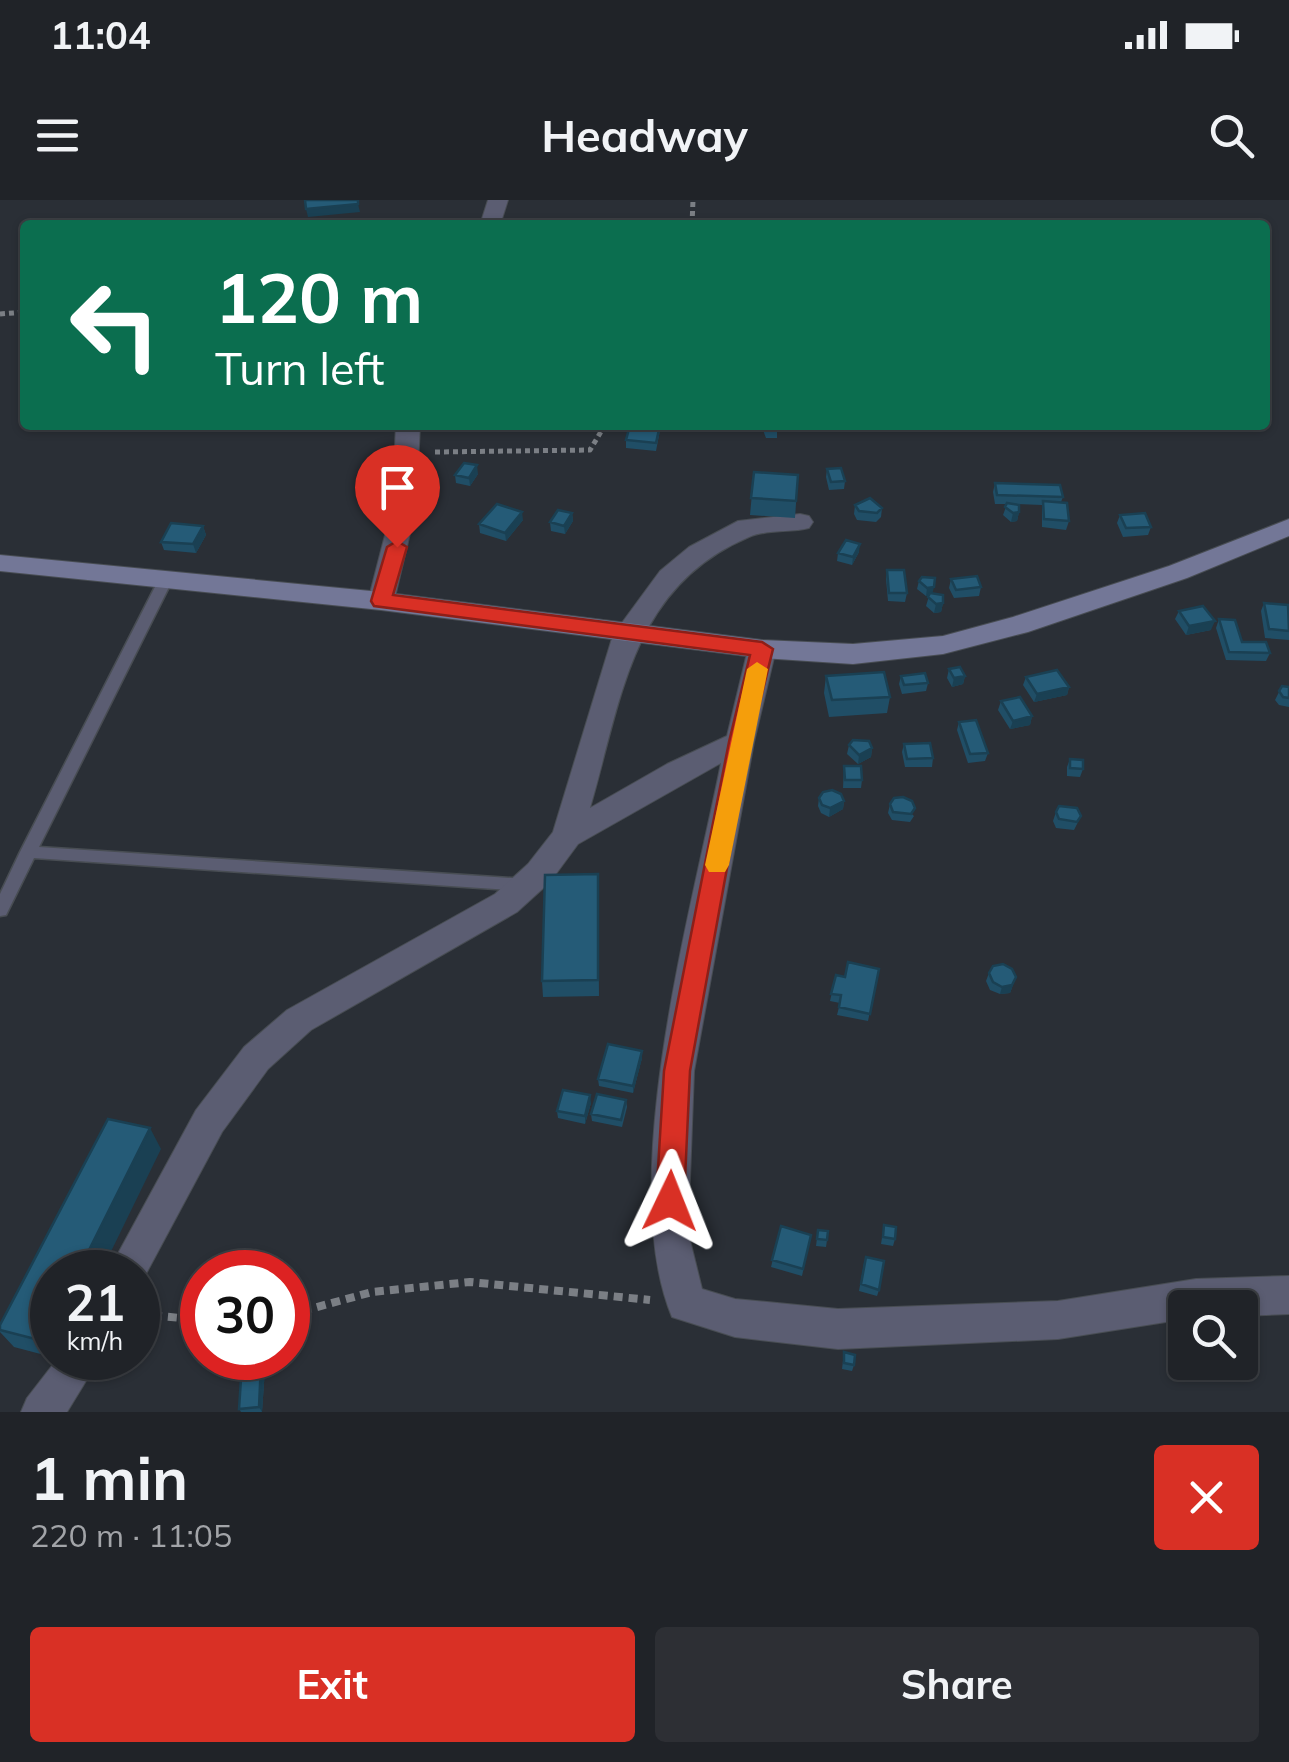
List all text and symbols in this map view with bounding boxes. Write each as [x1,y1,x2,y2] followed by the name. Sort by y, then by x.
[50,11,151,59] text: 11:04
[541,107,748,163] text: Headway
[30,108,85,163] icon: menu
[1204,108,1259,163] icon: search
[215,253,423,341] text: 120 m
[50,260,180,390] icon: left
[215,340,384,396] text: Turn left
[355,445,440,548] pin
[370,460,425,515] icon: arrive
[618,1149,722,1253] position arrow
[180,1250,310,1380] speed limit sign: 30
[65,1271,125,1334] text: 21
[1168,1290,1258,1380] map controls
[1168,1290,1258,1380] button: search
[67,1325,123,1356] text: km/h
[30,1440,188,1515] text: 1 min
[1154,1445,1259,1550] button: close
[30,1515,232,1555] text: 220 m · 11:05
[30,1627,635,1742] button: Exit
[655,1627,1259,1742] button: Share

